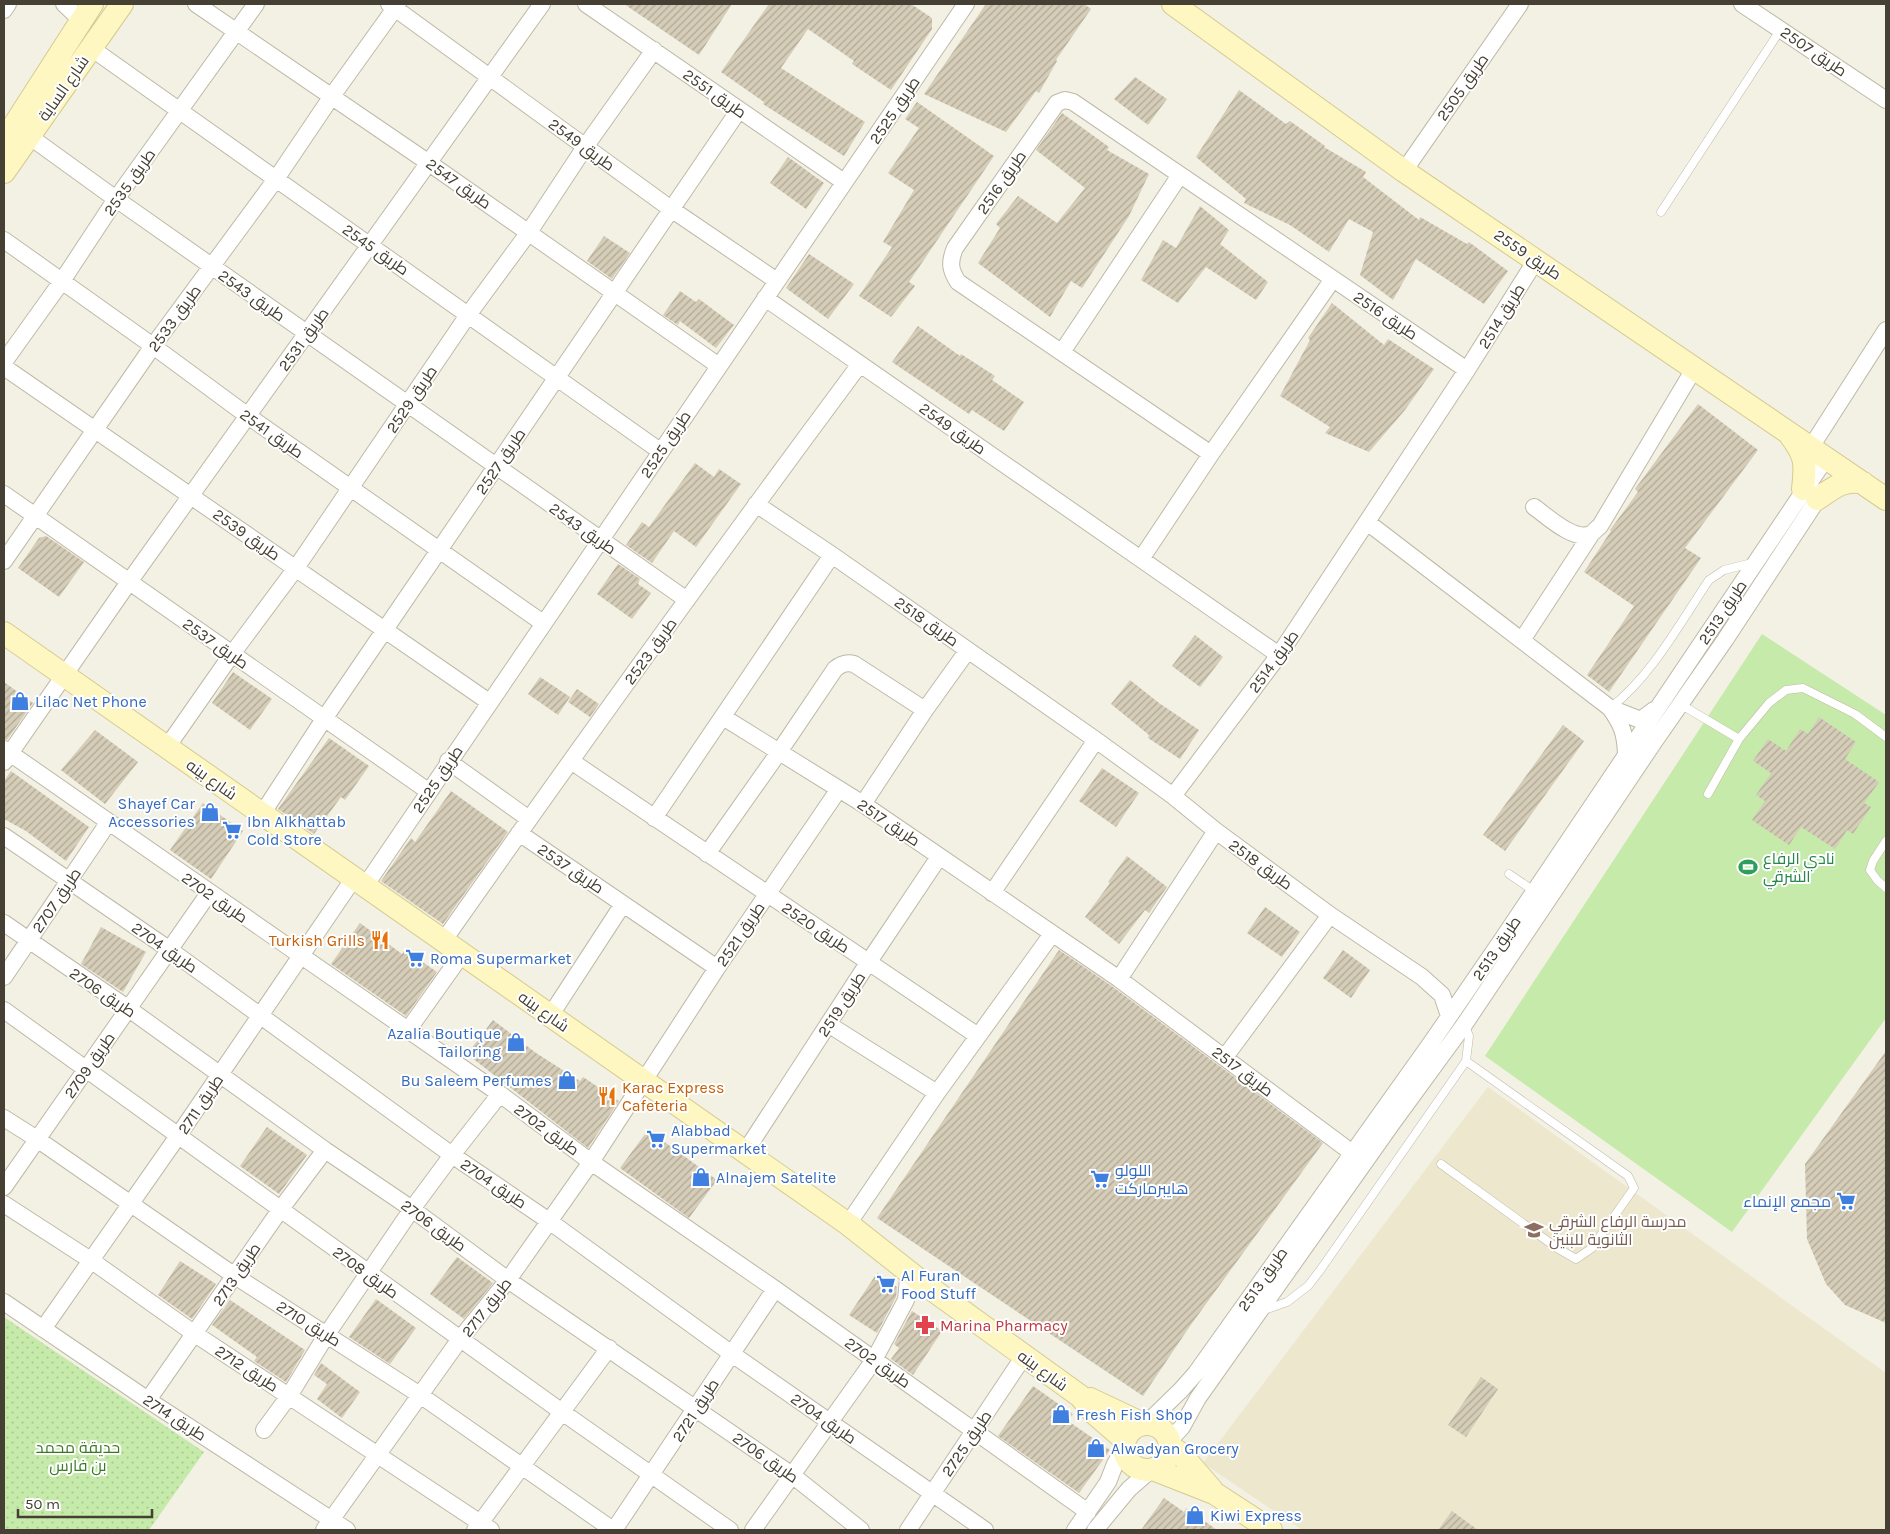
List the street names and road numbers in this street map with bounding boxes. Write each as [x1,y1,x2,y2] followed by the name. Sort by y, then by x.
[1776,22,1850,81] street label: طريق 2507
[1432,50,1493,125] street label: طريق 2505
[34,52,94,126] street label: شارع الساية
[679,65,750,123] street label: طريق 2551
[865,73,925,148] street label: طريق 2525
[544,114,618,176] street label: طريق 2549
[99,145,160,220] street label: طريق 2535
[973,147,1031,218] street label: طريق 2516
[422,154,495,214] street label: طريق 2547
[338,220,413,280] street label: طريق 2545
[1490,225,1565,285] street label: طريق 2559
[214,266,289,326] street label: طريق 2543
[1474,280,1530,353] street label: طريق 2514
[144,281,206,356] street label: طريق 2533
[1350,287,1421,345] street label: طريق 2516
[274,304,333,375] street label: طريق 2531
[382,362,442,437] street label: طريق 2529
[915,399,990,459] street label: طريق 2549
[236,405,307,463] street label: طريق 2541
[636,407,696,482] street label: طريق 2525
[471,425,530,498] street label: طريق 2527
[545,499,620,559] street label: طريق 2543
[209,504,284,565] street label: طريق 2539
[1694,577,1752,649] street label: طريق 2513
[890,592,962,651] street label: طريق 2518
[179,614,252,674] street label: طريق 2537
[620,614,682,689] street label: طريق 2523
[1244,626,1303,697] street label: طريق 2514
[408,742,468,817] street label: طريق 2525
[181,755,241,805] street label: شارع بينه
[853,795,924,851] street label: طريق 2517
[1225,835,1296,895] street label: طريق 2518
[533,839,607,898] street label: طريق 2537
[28,864,86,937] street label: طريق 2707
[178,868,251,928] street label: طريق 2702
[778,898,853,958] street label: طريق 2520
[712,899,770,971] street label: طريق 2521
[1468,913,1526,985] street label: طريق 2513
[128,918,201,978] street label: طريق 2704
[65,963,139,1022] street label: طريق 2706
[814,968,870,1041] street label: طريق 2519
[513,987,573,1037] street label: شارع بينه
[60,1029,120,1102] street label: طريق 2709
[1208,1042,1277,1101] street label: طريق 2517
[174,1071,228,1138] street label: طريق 2711
[510,1099,583,1160] street label: طريق 2702
[457,1154,530,1213] street label: طريق 2704
[397,1195,470,1256] street label: طريق 2706
[208,1239,265,1310] street label: طريق 2713
[329,1242,402,1303] street label: طريق 2708
[1234,1244,1292,1315] street label: طريق 2513
[457,1274,516,1341] street label: طريق 2717
[273,1296,344,1351] street label: طريق 2710
[841,1333,914,1393] street label: طريق 2702
[211,1341,282,1397] street label: طريق 2712
[1013,1346,1072,1397] street label: شارع بينه
[668,1375,724,1446] street label: طريق 2721
[787,1389,860,1449] street label: طريق 2704
[139,1390,210,1446] street label: طريق 2714
[937,1407,996,1480] street label: طريق 2725
[729,1428,802,1488] street label: طريق 2706

